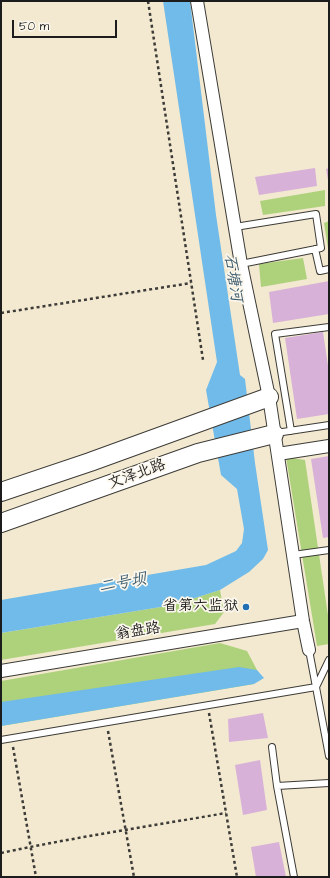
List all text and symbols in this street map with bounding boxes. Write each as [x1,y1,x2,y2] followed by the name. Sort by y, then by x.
[14,12,119,38] scale bar
[19,18,49,35] text: 50 m
[219,253,245,303] water label: 石塘河
[106,456,168,494] street label: 文泽北路
[98,570,148,598] water label: 二号坝
[163,598,238,616] place label: 省第六监狱
[241,602,251,612] marker: 省第六监狱
[114,620,162,644] street label: 翁盘路

